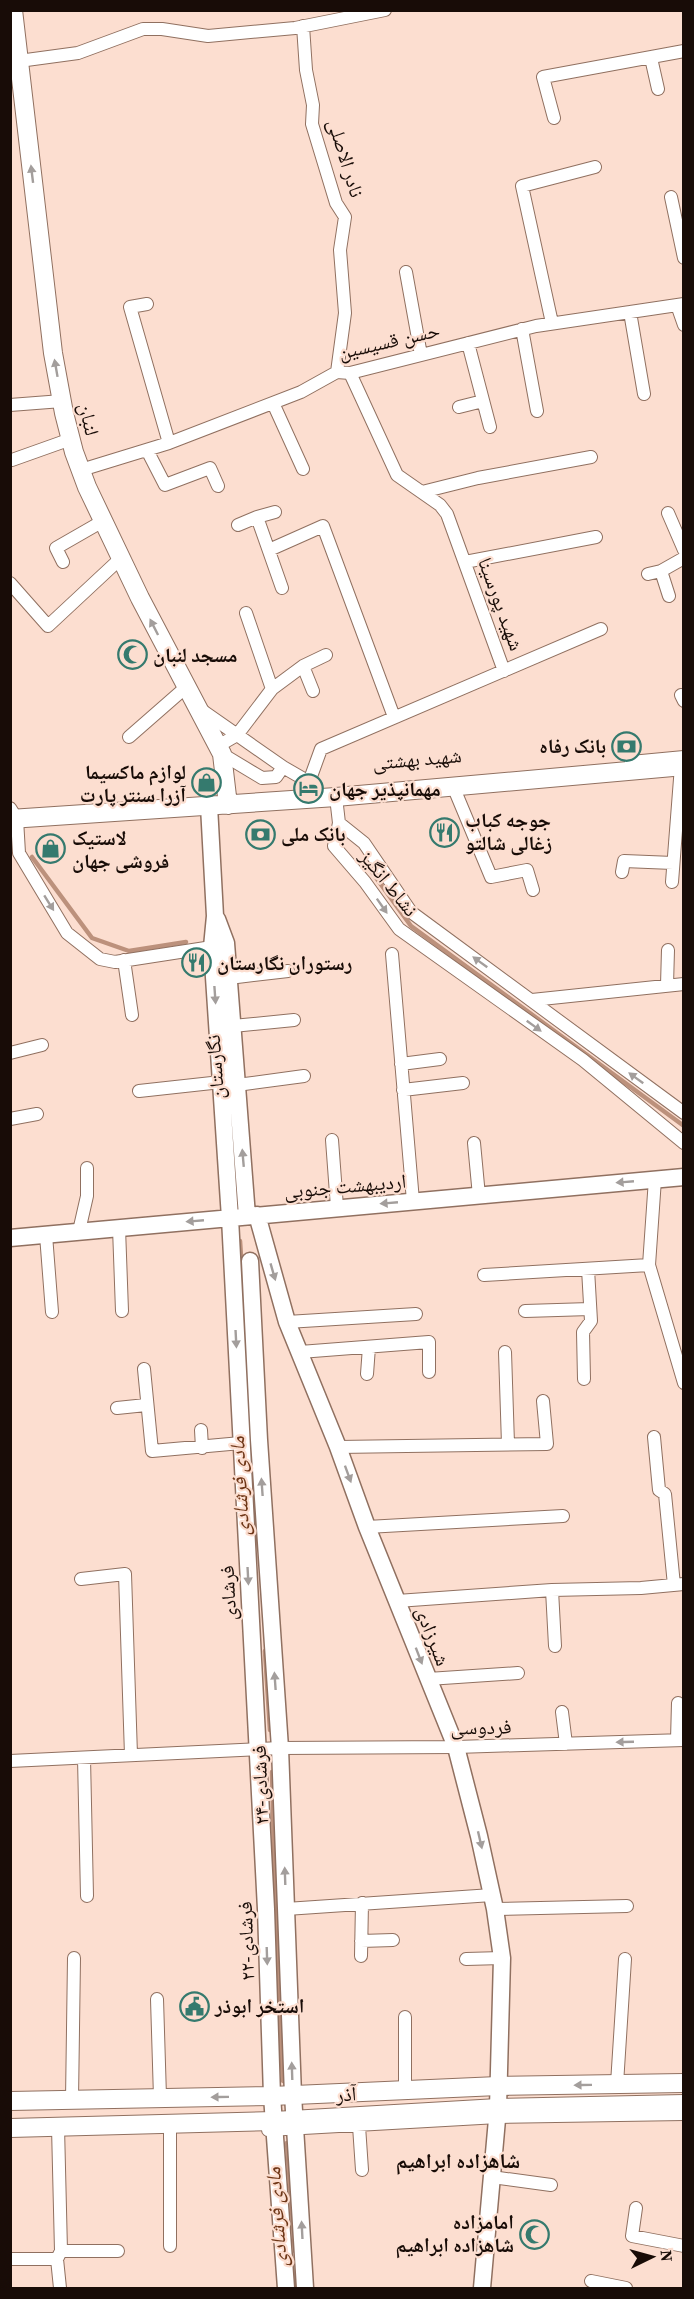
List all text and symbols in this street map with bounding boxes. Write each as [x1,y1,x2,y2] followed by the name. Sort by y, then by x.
[321,115,371,201] street label: نادر الاصلی
[28,165,37,184] one-way arrow
[335,316,443,366] street label: حسن قسیسین
[51,358,60,377] one-way arrow
[72,400,106,438] street label: لنبان
[471,553,531,655] street label: شهید پورسینا
[150,619,159,636] one-way arrow
[116,639,148,671] mosque icon: مسجد لنبان
[153,641,237,669] place label: مسجد لنبان
[611,730,643,762] bank icon: بانک رفاه
[539,732,606,760] place label: بانک رفاه
[371,741,463,777] street label: شهید بهشتی
[80,758,186,809] place label: لوازم ماکسیما آزرا سنتر پارت
[191,767,223,799] shop icon: لوازم ماکسیما آزرا سنتر پارت
[292,773,324,805] hotel icon: مهمانپذیر جهان
[329,775,441,803] place label: مهمانپذیر جهان
[465,806,552,857] place label: جوجه کباب زغالی شالتو
[428,816,460,848] restaurant icon: جوجه کباب زغالی شالتو
[244,818,276,850] bank icon: بانک ملی
[281,820,346,848] place label: بانک ملی
[72,824,169,875] place label: لاستیک فروشی جهان
[35,833,67,865] shop icon: لاستیک فروشی جهان
[353,843,425,922] street label: نشاط انگیز
[44,895,55,911] one-way arrow
[376,897,388,913] one-way arrow
[180,947,212,979] restaurant icon: رستوران نگارستان
[217,949,352,977] place label: رستوران نگارستان
[472,956,488,968] one-way arrow
[211,986,220,1005] one-way arrow
[525,1020,541,1032] one-way arrow
[199,1034,231,1100] street label: نگارستان
[629,1072,645,1084] one-way arrow
[238,1149,248,1168] one-way arrow
[283,1167,407,1205] street label: اردیبهشت جنوبی
[616,1177,635,1187] one-way arrow
[380,1198,399,1208] one-way arrow
[185,1216,204,1226] one-way arrow
[269,1263,278,1281] one-way arrow
[232,1330,241,1349] one-way arrow
[222,1435,256,1536] water label: مادی فرشادی
[344,1465,354,1483] one-way arrow
[257,1477,267,1496] one-way arrow
[213,1565,243,1621] street label: فرشادی
[243,1566,253,1585] one-way arrow
[409,1602,457,1670] street label: شیرزادی
[414,1647,424,1665] one-way arrow
[271,1672,280,1691] one-way arrow
[450,1712,512,1742] street label: فردوسی
[616,1737,635,1746] one-way arrow
[245,1745,275,1825] street label: ۲۴-فرشادی
[476,1831,486,1849] one-way arrow
[280,1866,290,1885] one-way arrow
[231,1901,261,1981] street label: ۲۲-فرشادی
[263,1946,272,1965] one-way arrow
[178,1990,210,2022] public building icon: استخر ابوذر
[214,1992,304,2020] place label: استخر ابوذر
[287,2061,297,2080] one-way arrow
[334,2079,358,2109] street label: آذر
[574,2080,593,2089] one-way arrow
[211,2092,230,2102] one-way arrow
[396,2146,520,2175] district label: شاهزاده ابراهیم
[258,2166,294,2268] water label: مادی فرشادی
[395,2208,514,2259] place label: امامزاده شاهزاده ابراهیم
[519,2218,551,2250] mosque icon: امامزاده شاهزاده ابراهیم
[297,2221,306,2240] one-way arrow
[622,2227,682,2287] north arrow
[655,2249,678,2263] text: N

